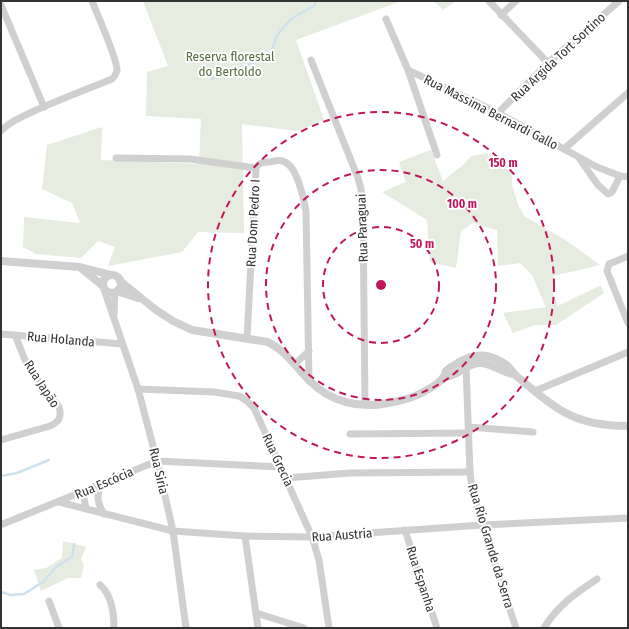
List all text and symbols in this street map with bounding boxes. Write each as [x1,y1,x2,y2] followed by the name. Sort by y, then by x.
[508,9,608,105] street label: Rua Argida Tort Sortino
[186,49,275,79] park label: Reserva florestal do Bertoldo
[421,72,561,152] street label: Rua Massima Bernardi Gallo
[488,156,518,170] text: 150 m
[243,179,263,267] street label: Rua Dom Pedro I
[353,193,371,263] street label: Rua Paraguai
[447,197,477,211] text: 100 m
[410,237,434,251] text: 50 m
[374,278,388,292] centre of rings
[26,329,96,349] street label: Rua Holanda
[21,358,63,411] street label: Rua Japão
[259,431,297,489] street label: Rua Grecia
[146,446,172,496] street label: Rua Siria
[72,464,136,502] street label: Rua Escócia
[465,482,517,610] street label: Rua Rio Grande da Serra
[311,525,373,545] street label: Rua Austria
[403,544,439,614] street label: Rua Espanha

